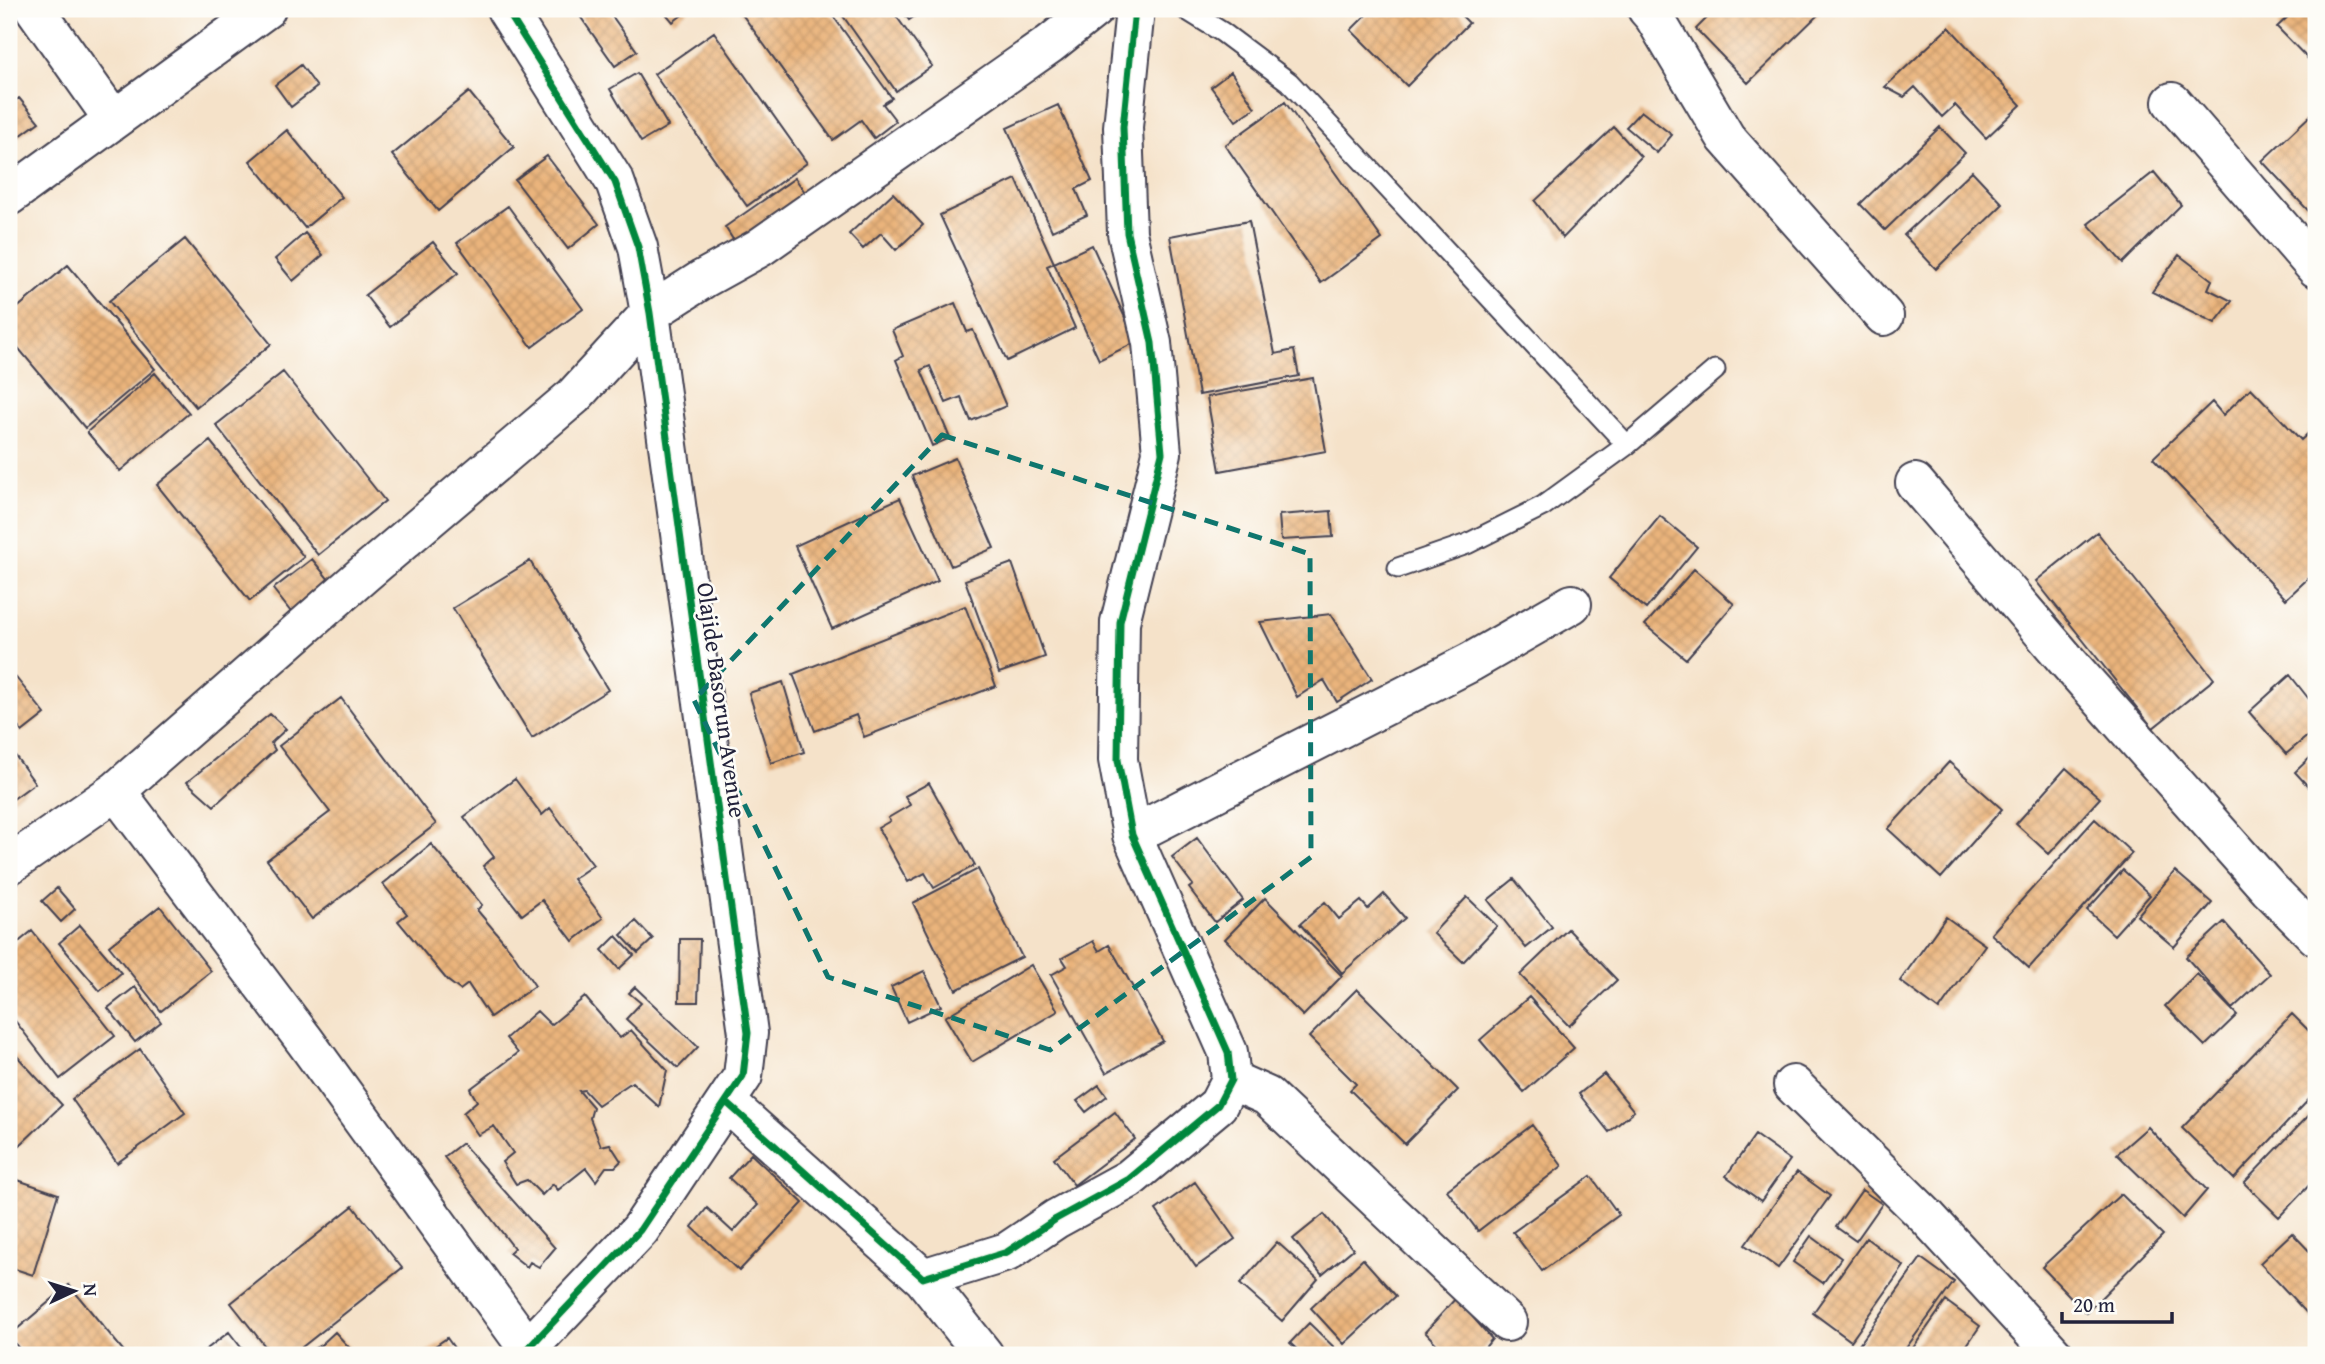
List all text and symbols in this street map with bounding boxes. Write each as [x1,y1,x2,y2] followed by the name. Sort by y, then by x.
[688,580,756,820] street label: Olajide Basorun Avenue
[38,1256,108,1326] north arrow
[2062,1280,2173,1324] scale bar
[77,1283,105,1297] text: N
[2073,1289,2115,1320] text: 20 m

